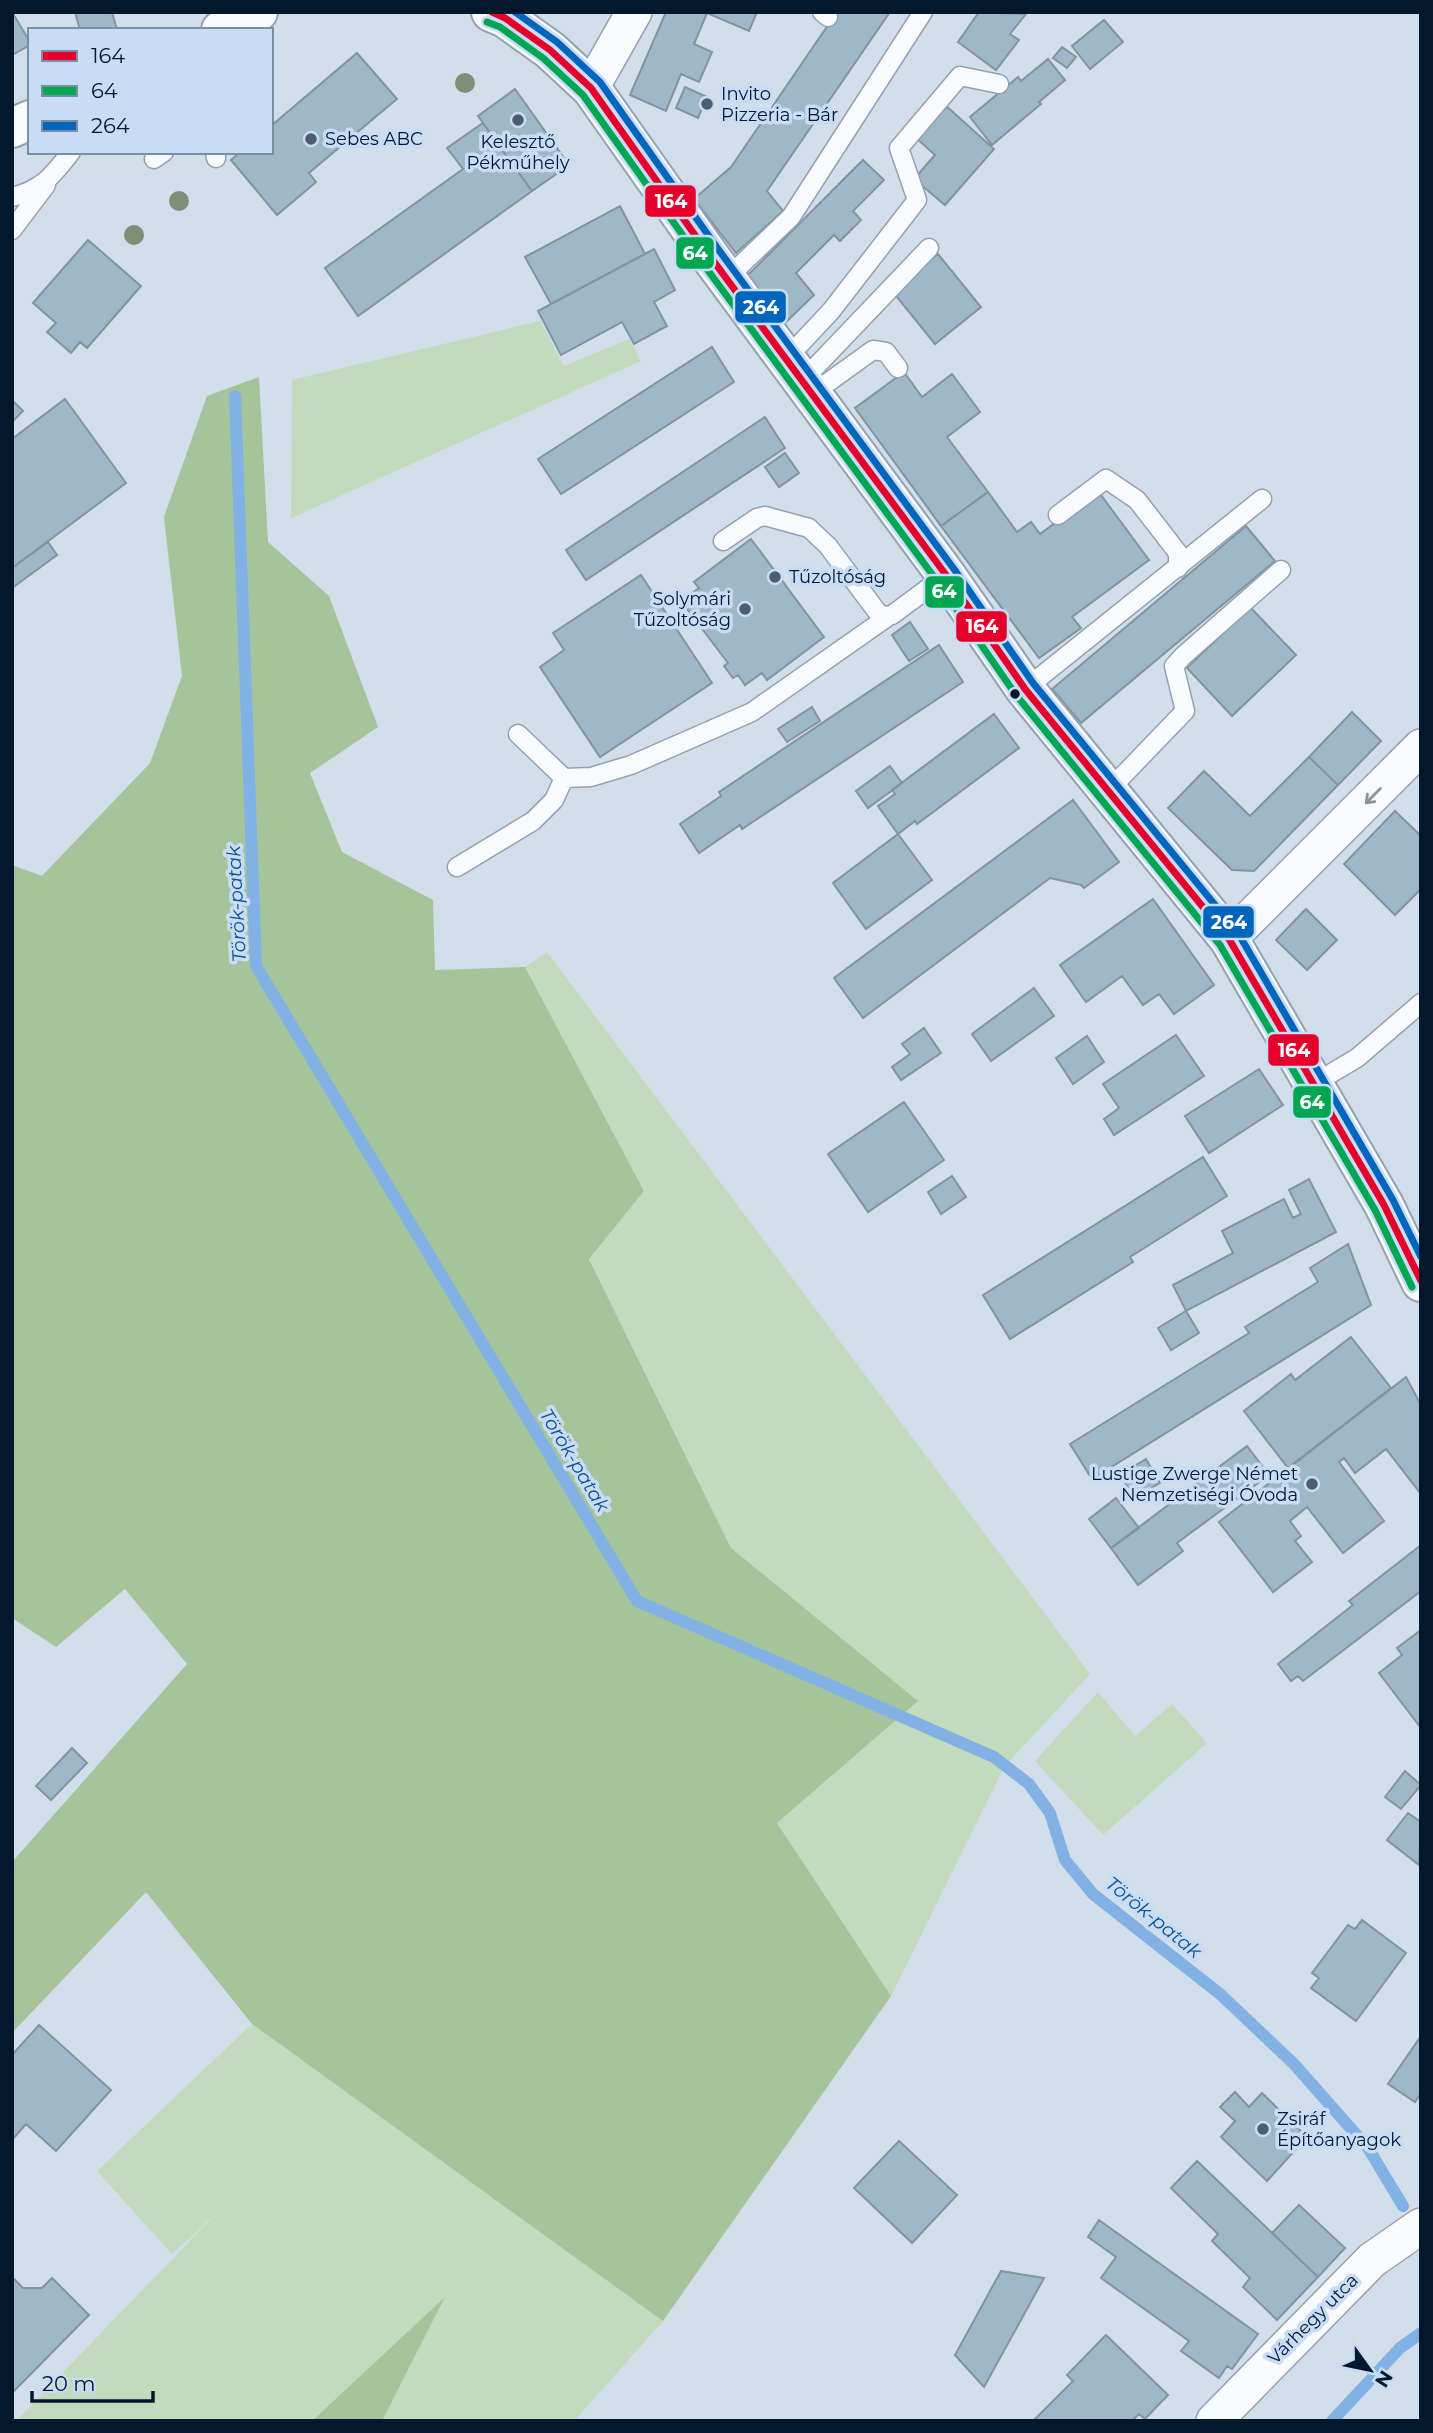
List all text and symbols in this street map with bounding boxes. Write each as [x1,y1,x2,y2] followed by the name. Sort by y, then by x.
[28,28,273,154] legend
[91,43,125,68] text: 164
[91,78,118,103] text: 64
[721,83,838,126] place label: Invito Pizzeria - Bár
[699,96,715,112] marker: Invito Pizzeria - Bár
[510,112,526,128] marker: Kelesztő Pékműhely
[91,113,130,138] text: 264
[325,128,423,150] place label: Sebes ABC
[303,131,319,147] marker: Sebes ABC
[467,131,570,174] place label: Kelesztő Pékműhely
[644,184,697,218] line badge: 164
[655,190,687,213] text: 164
[675,236,715,270] line badge: 64
[682,242,708,265] text: 64
[734,290,787,324] line badge: 264
[743,296,779,319] text: 264
[789,566,886,588] place label: Tűzoltóság
[767,569,783,585] marker: Tűzoltóság
[924,575,965,609] line badge: 64
[931,580,957,603] text: 64
[634,588,731,631] place label: Solymári Tűzoltóság
[737,601,753,617] marker: Solymári Tűzoltóság
[955,610,1008,643] line badge: 164
[966,615,998,638] text: 164
[1008,687,1022,701] unlabelled marker
[1364,787,1381,804] one-way arrow
[222,844,251,963] water label: Török-patak
[1202,905,1255,939] line badge: 264
[1211,911,1247,934] text: 264
[1267,1033,1320,1067] line badge: 164
[1278,1039,1310,1062] text: 164
[1292,1085,1332,1119] line badge: 64
[1299,1091,1325,1114] text: 64
[535,1404,615,1517] water label: Török-patak
[1091,1463,1298,1506] place label: Lustige Zwerge Német Nemzetiségi Óvoda
[1304,1476,1320,1492] marker: Lustige Zwerge Német Nemzetiségi Óvoda
[1101,1872,1207,1963] water label: Török-patak
[1277,2108,1401,2151] place label: Zsiráf Építőanyagok
[1255,2121,1271,2137] marker: Zsiráf Építőanyagok
[1263,2269,1363,2369] street label: Várhegy utca
[1335,2335,1405,2405] north arrow
[32,2360,152,2404] scale bar
[1370,2366,1398,2392] text: N
[42,2371,96,2396] text: 20 m

